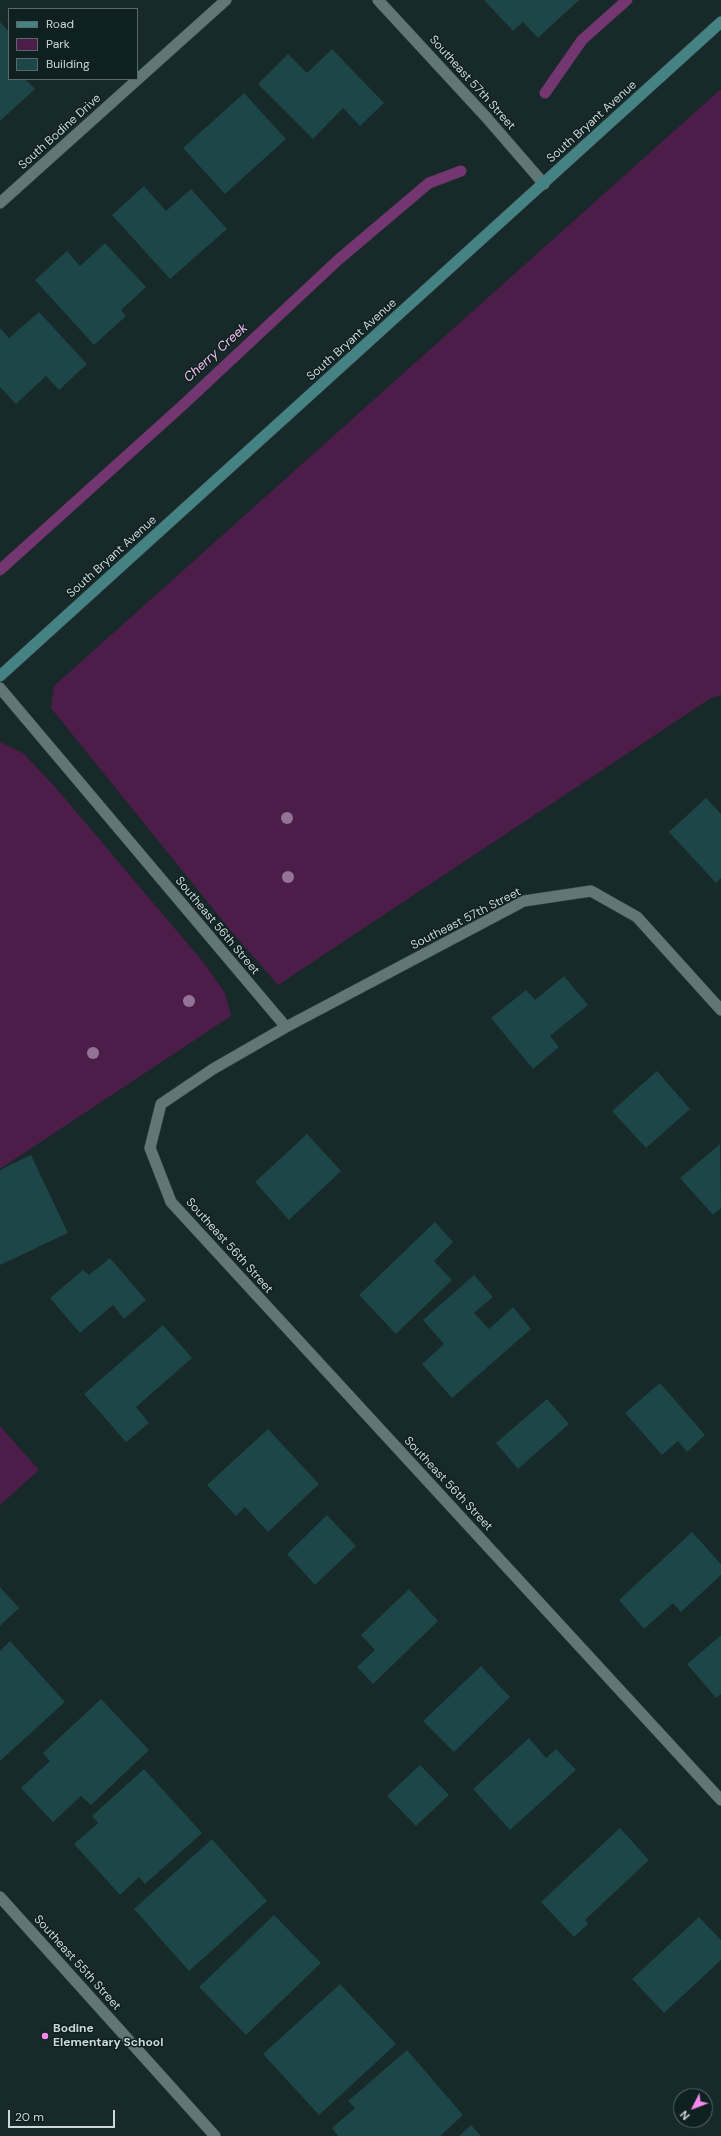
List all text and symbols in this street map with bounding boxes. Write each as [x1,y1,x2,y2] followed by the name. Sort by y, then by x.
[8,8,138,80] legend
[46,16,74,32] text: Road
[426,33,518,133] street label: Southeast 57th Street
[46,36,70,52] text: Park
[46,56,90,72] text: Building
[544,78,640,166] street label: South Bryant Avenue
[16,91,104,173] street label: South Bodine Drive
[304,296,400,384] street label: South Bryant Avenue
[181,320,251,386] water label: Cherry Creek
[64,513,160,601] street label: South Bryant Avenue
[172,874,262,978] street label: Southeast 56th Street
[408,885,524,953] street label: Southeast 57th Street
[182,1195,276,1297] street label: Southeast 56th Street
[401,1434,495,1534] street label: Southeast 56th Street
[30,1912,124,2014] street label: Southeast 55th Street
[53,2022,163,2050] place label: Bodine Elementary School
[40,2031,50,2041] marker: Bodine Elementary School
[673,2088,713,2128] north arrow
[10,2102,117,2128] scale bar
[677,2108,693,2123] text: N
[15,2109,44,2125] text: 20 m

